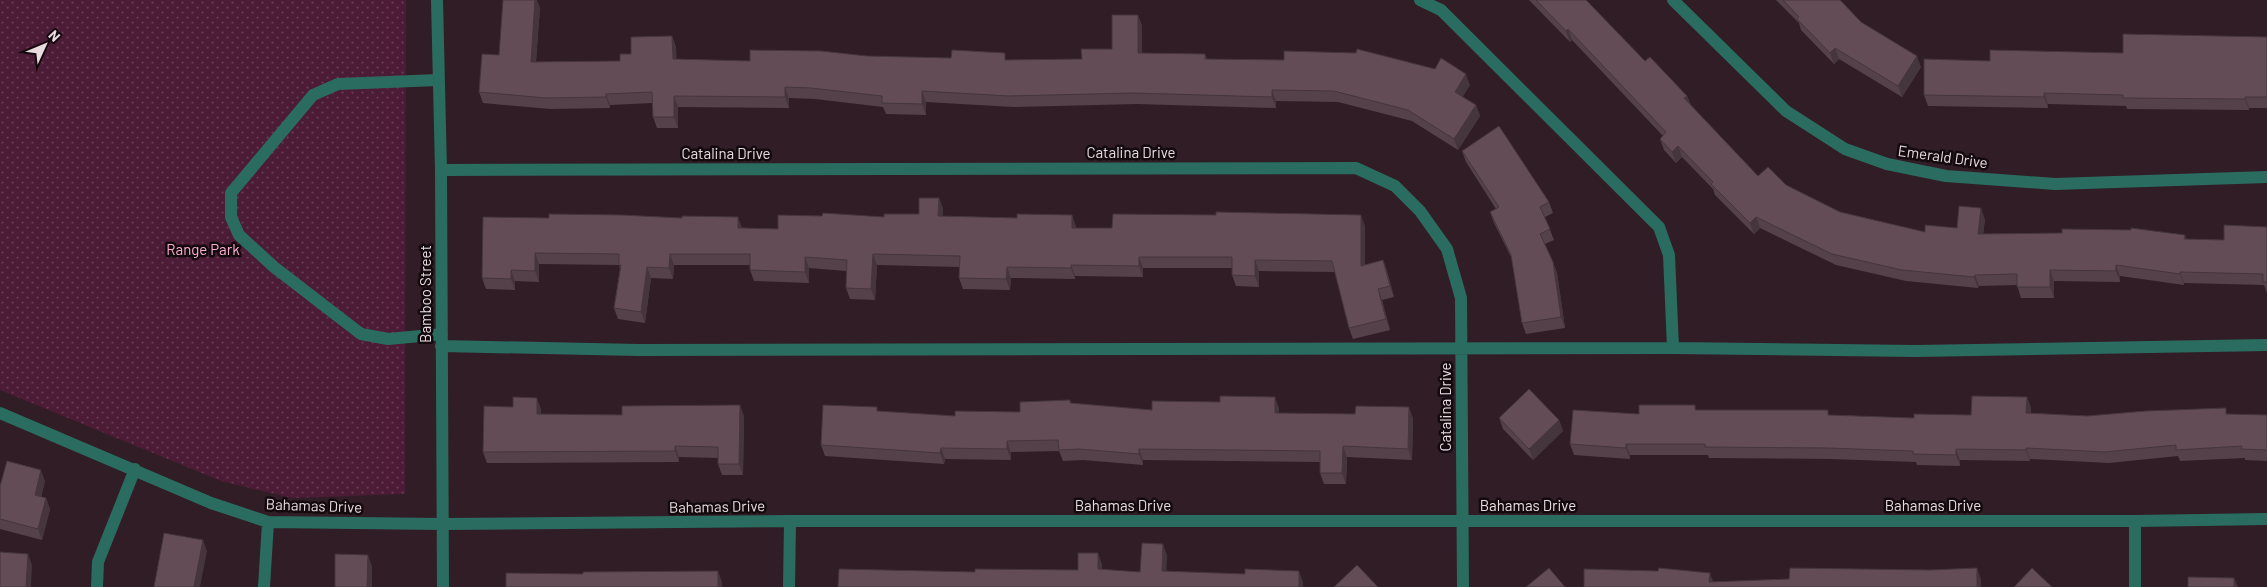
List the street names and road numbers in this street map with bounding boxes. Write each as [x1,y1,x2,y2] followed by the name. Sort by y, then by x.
[1897,141,1989,171] street label: Emerald Drive
[1086,143,1176,161] street label: Catalina Drive
[681,144,771,162] street label: Catalina Drive
[416,245,434,343] street label: Bamboo Street
[1436,362,1454,452] street label: Catalina Drive
[265,494,363,516] street label: Bahamas Drive
[669,496,765,516] street label: Bahamas Drive
[1075,496,1171,514] street label: Bahamas Drive
[1480,496,1576,514] street label: Bahamas Drive
[1885,496,1981,514] street label: Bahamas Drive

